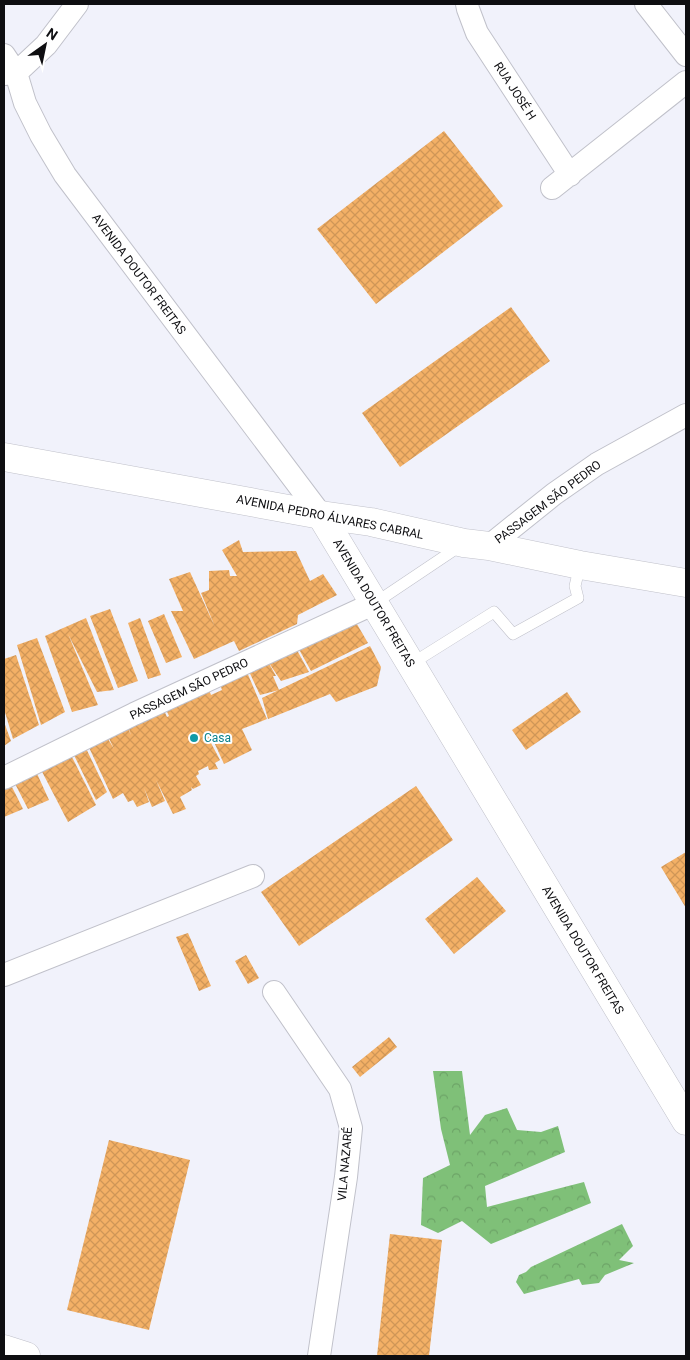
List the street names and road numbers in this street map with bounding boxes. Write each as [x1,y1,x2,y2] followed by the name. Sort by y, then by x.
[491,59,540,123] street label: RUA JOSÉ H
[89,211,189,337] street label: AVENIDA DOUTOR FREITAS
[491,456,604,546] street label: PASSAGEM SÃO PEDRO
[235,491,426,542] street label: AVENIDA PEDRO ÁLVARES CABRAL
[330,536,418,670] street label: AVENIDA DOUTOR FREITAS
[127,654,250,723] street label: PASSAGEM SÃO PEDRO
[539,883,627,1017] street label: AVENIDA DOUTOR FREITAS
[334,1126,355,1202] street label: VILA NAZARÉ

